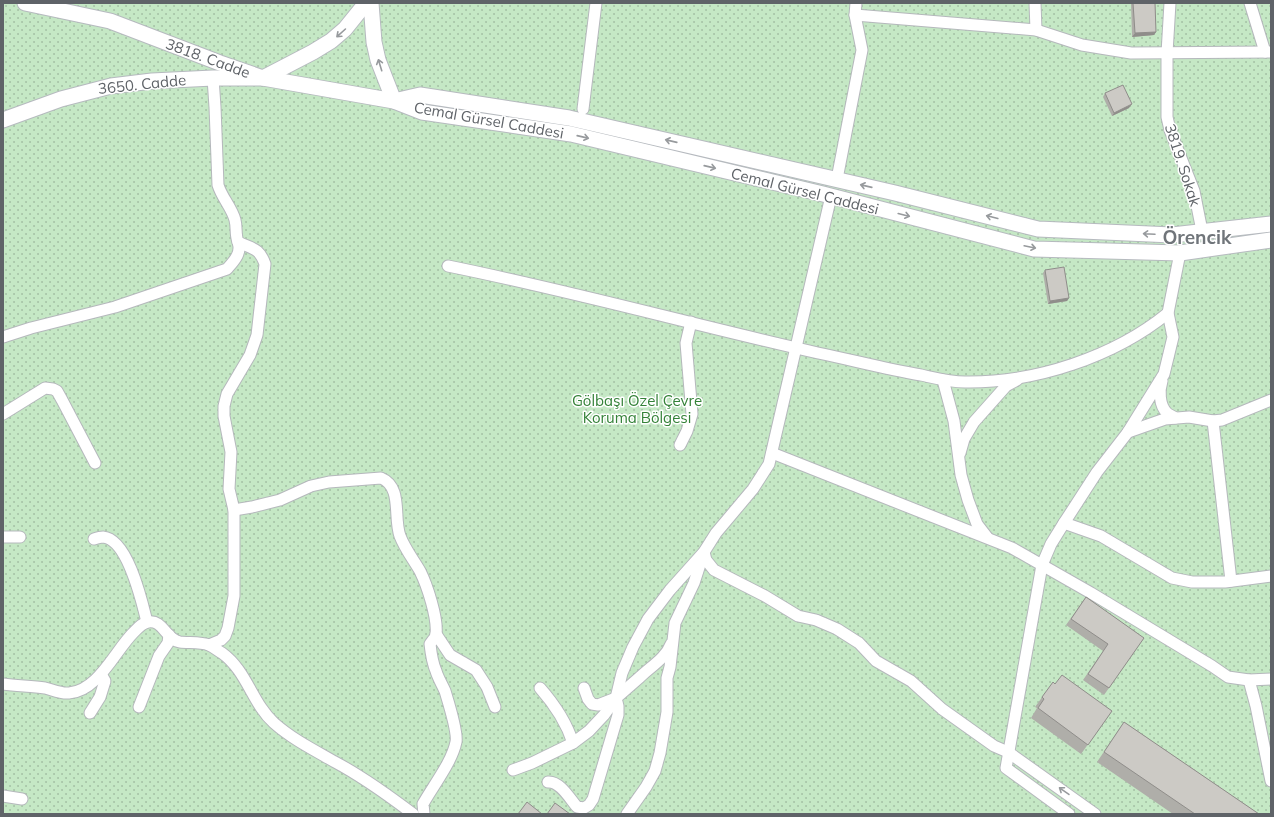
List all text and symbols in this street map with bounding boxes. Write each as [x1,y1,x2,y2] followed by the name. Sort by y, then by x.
[335,28,346,37] one-way arrow
[163,34,253,82] street label: 3818. Cadde
[376,58,383,71] one-way arrow
[97,70,187,98] street label: 3650. Cadde
[413,97,565,143] street label: Cemal Gürsel Caddesi
[1161,121,1205,209] street label: 3819. Sokak
[576,134,589,142] one-way arrow
[665,137,678,145] one-way arrow
[729,163,881,219] street label: Cemal Gürsel Caddesi
[703,164,716,172] one-way arrow
[860,181,873,189] one-way arrow
[897,212,910,219] one-way arrow
[986,213,999,220] one-way arrow
[1162,225,1232,249] district label: Örencik
[1143,230,1156,237] one-way arrow
[1023,244,1036,252] one-way arrow
[572,391,702,427] park label: Gölbaşı Özel Çevre Koruma Bölgesi
[1058,787,1069,795] one-way arrow

